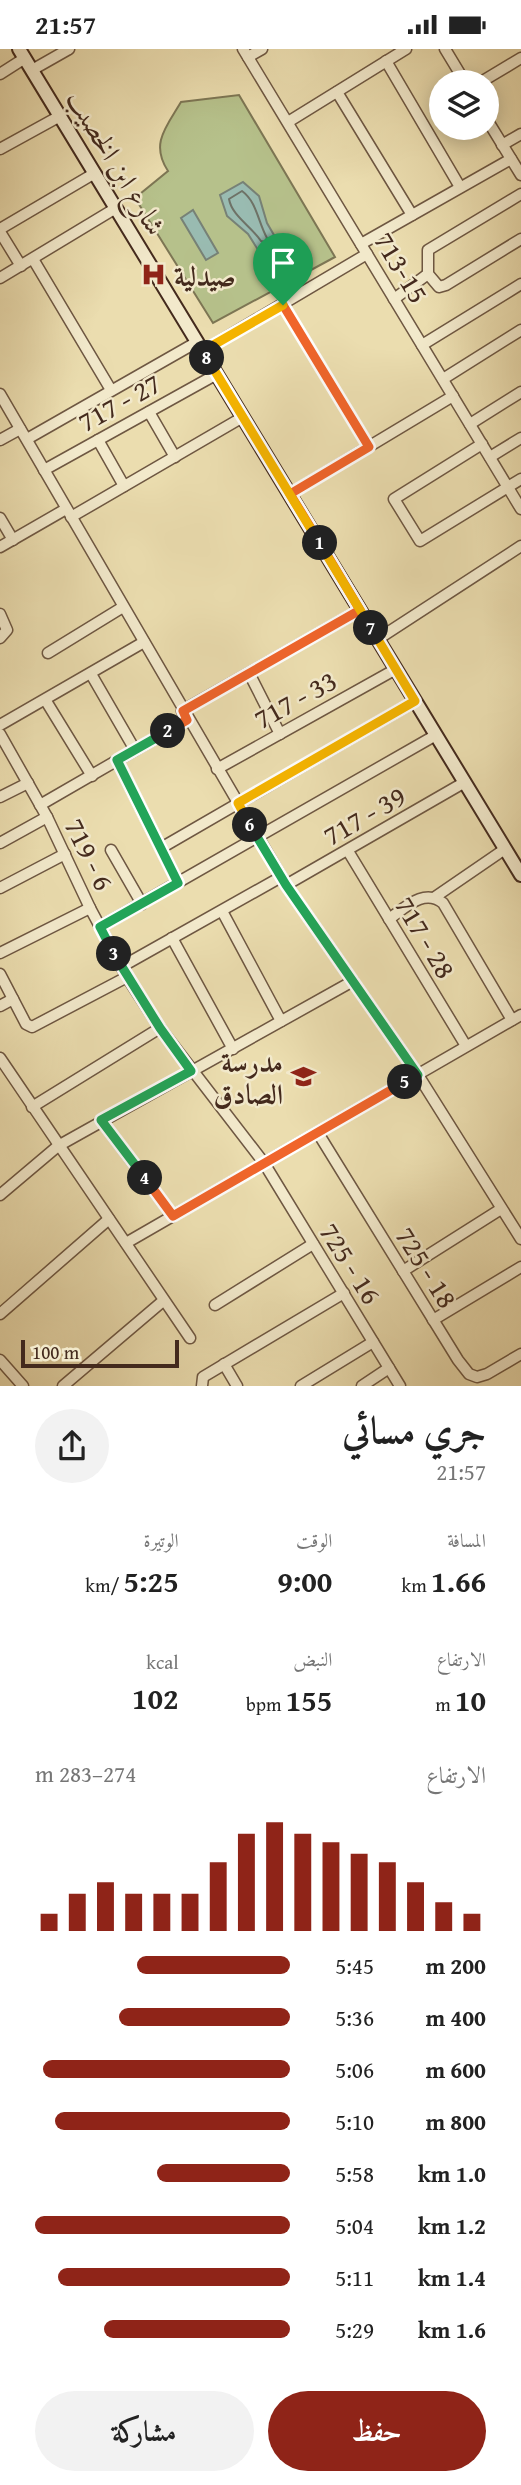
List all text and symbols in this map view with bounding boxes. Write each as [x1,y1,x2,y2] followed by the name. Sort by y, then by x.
[35,5,96,44] text: 21:57
[429,70,499,140] map controls
[429,70,499,140] button: layers
[54,81,177,245] street label: شارع ابن الخصيب
[365,223,439,311] street label: 713-15
[253,233,313,305] pin
[264,244,302,282] icon: arrive
[174,255,236,296] place label: صيدلية
[140,261,168,289] hospital icon: صيدلية
[190,341,224,375] pin: 8
[202,343,211,371] text: 8
[70,362,168,442] street label: 717 - 27
[302,525,338,561] pin: 1
[315,528,324,556] text: 1
[354,611,388,645] pin: 7
[366,613,375,641] text: 7
[246,659,344,739] street label: 717 - 33
[150,713,186,749] pin: 2
[163,716,172,744] text: 2
[315,775,413,855] street label: 717 - 39
[232,807,268,843] pin: 6
[245,810,254,838] text: 6
[55,811,125,897] street label: 719 - 6
[385,888,467,986] street label: 717 - 28
[96,937,132,971] pin: 3
[109,939,118,967] text: 3
[214,1041,283,1114] place label: مدرسة الصادق
[289,1063,317,1091] school or university icon: مدرسة الصادق
[388,1065,422,1099] pin: 5
[400,1067,409,1095] text: 5
[128,1161,162,1195] pin: 4
[140,1163,149,1191] text: 4
[310,1214,392,1312] street label: 725 - 16
[386,1218,468,1316] street label: 725 - 18
[21,1337,178,1369] scale bar
[32,1338,79,1366] text: 100 m
[342,1401,486,1457] text: جري مسائي
[35,1409,109,1483] button: share
[436,1455,486,1488] text: 21:57
[144,1526,179,1554] text: الوتيرة
[296,1526,332,1554] text: الوقت
[447,1526,486,1554] text: المسافة
[124,1559,179,1603] text: 5:25
[277,1559,332,1603] text: 9:00
[431,1559,486,1603] text: 1.66
[85,1571,124,1599] text: /km
[402,1571,431,1599] text: km
[293,1645,332,1673] text: النبض
[437,1645,486,1673] text: الارتفاع
[146,1648,179,1676] text: kcal
[132,1676,179,1720] text: 102
[286,1678,332,1722] text: 155
[455,1678,486,1722] text: 10
[246,1690,286,1718] text: bpm
[435,1690,455,1718] text: m
[35,1757,136,1790] text: 274–283 m
[426,1758,486,1791] text: الارتفاع
[335,1949,374,1982] text: 5:45
[425,1949,486,1982] text: 200 m
[335,2001,374,2034] text: 5:36
[425,2001,486,2034] text: 400 m
[335,2053,374,2086] text: 5:06
[425,2053,486,2086] text: 600 m
[335,2105,374,2138] text: 5:10
[425,2105,486,2138] text: 800 m
[335,2157,374,2190] text: 5:58
[418,2157,486,2190] text: 1.0 km
[335,2209,374,2242] text: 5:04
[418,2209,486,2242] text: 1.2 km
[335,2261,374,2294] text: 5:11
[418,2261,486,2294] text: 1.4 km
[335,2313,374,2346] text: 5:29
[418,2313,486,2346] text: 1.6 km
[35,2391,254,2471] button: مشاركة
[268,2391,486,2471] button: حفظ

